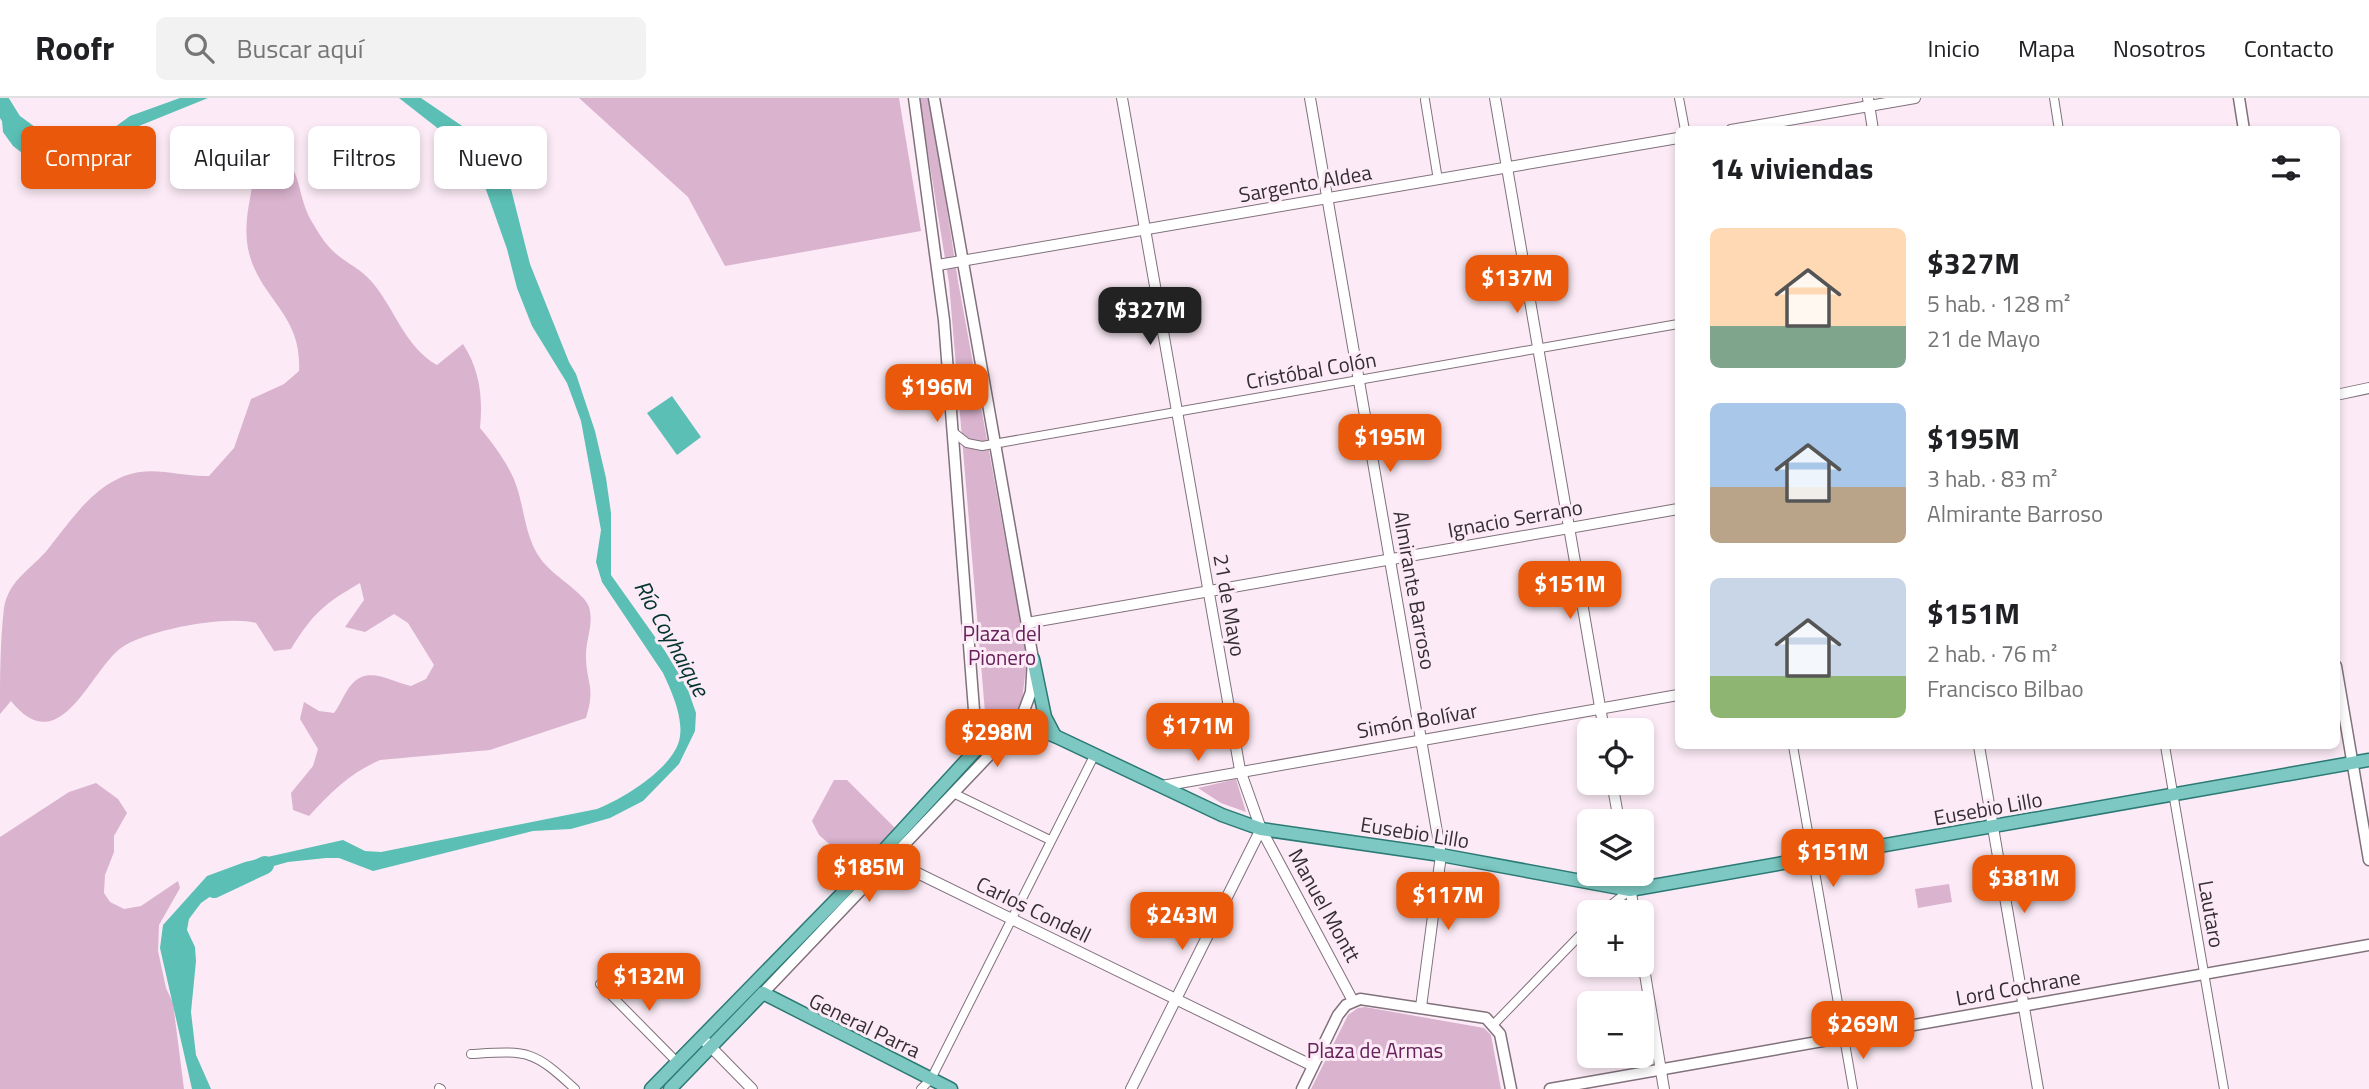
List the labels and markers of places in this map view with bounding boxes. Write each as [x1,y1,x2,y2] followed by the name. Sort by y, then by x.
[1468,256,1566,315] pin: $137M
[1101,288,1199,347] pin: $327M
[888,364,986,424] pin: $196M
[1341,414,1439,474] pin: $195M
[1521,561,1619,621] pin: $151M
[1149,704,1247,763] pin: $171M
[948,710,1046,769] pin: $298M
[1784,830,1882,889] pin: $151M
[820,844,918,904] pin: $185M
[1975,856,2073,915] pin: $381M
[1399,872,1497,932] pin: $117M
[1133,892,1231,952] pin: $243M
[600,954,698,1013] pin: $132M
[1814,1002,1912,1061] pin: $269M

